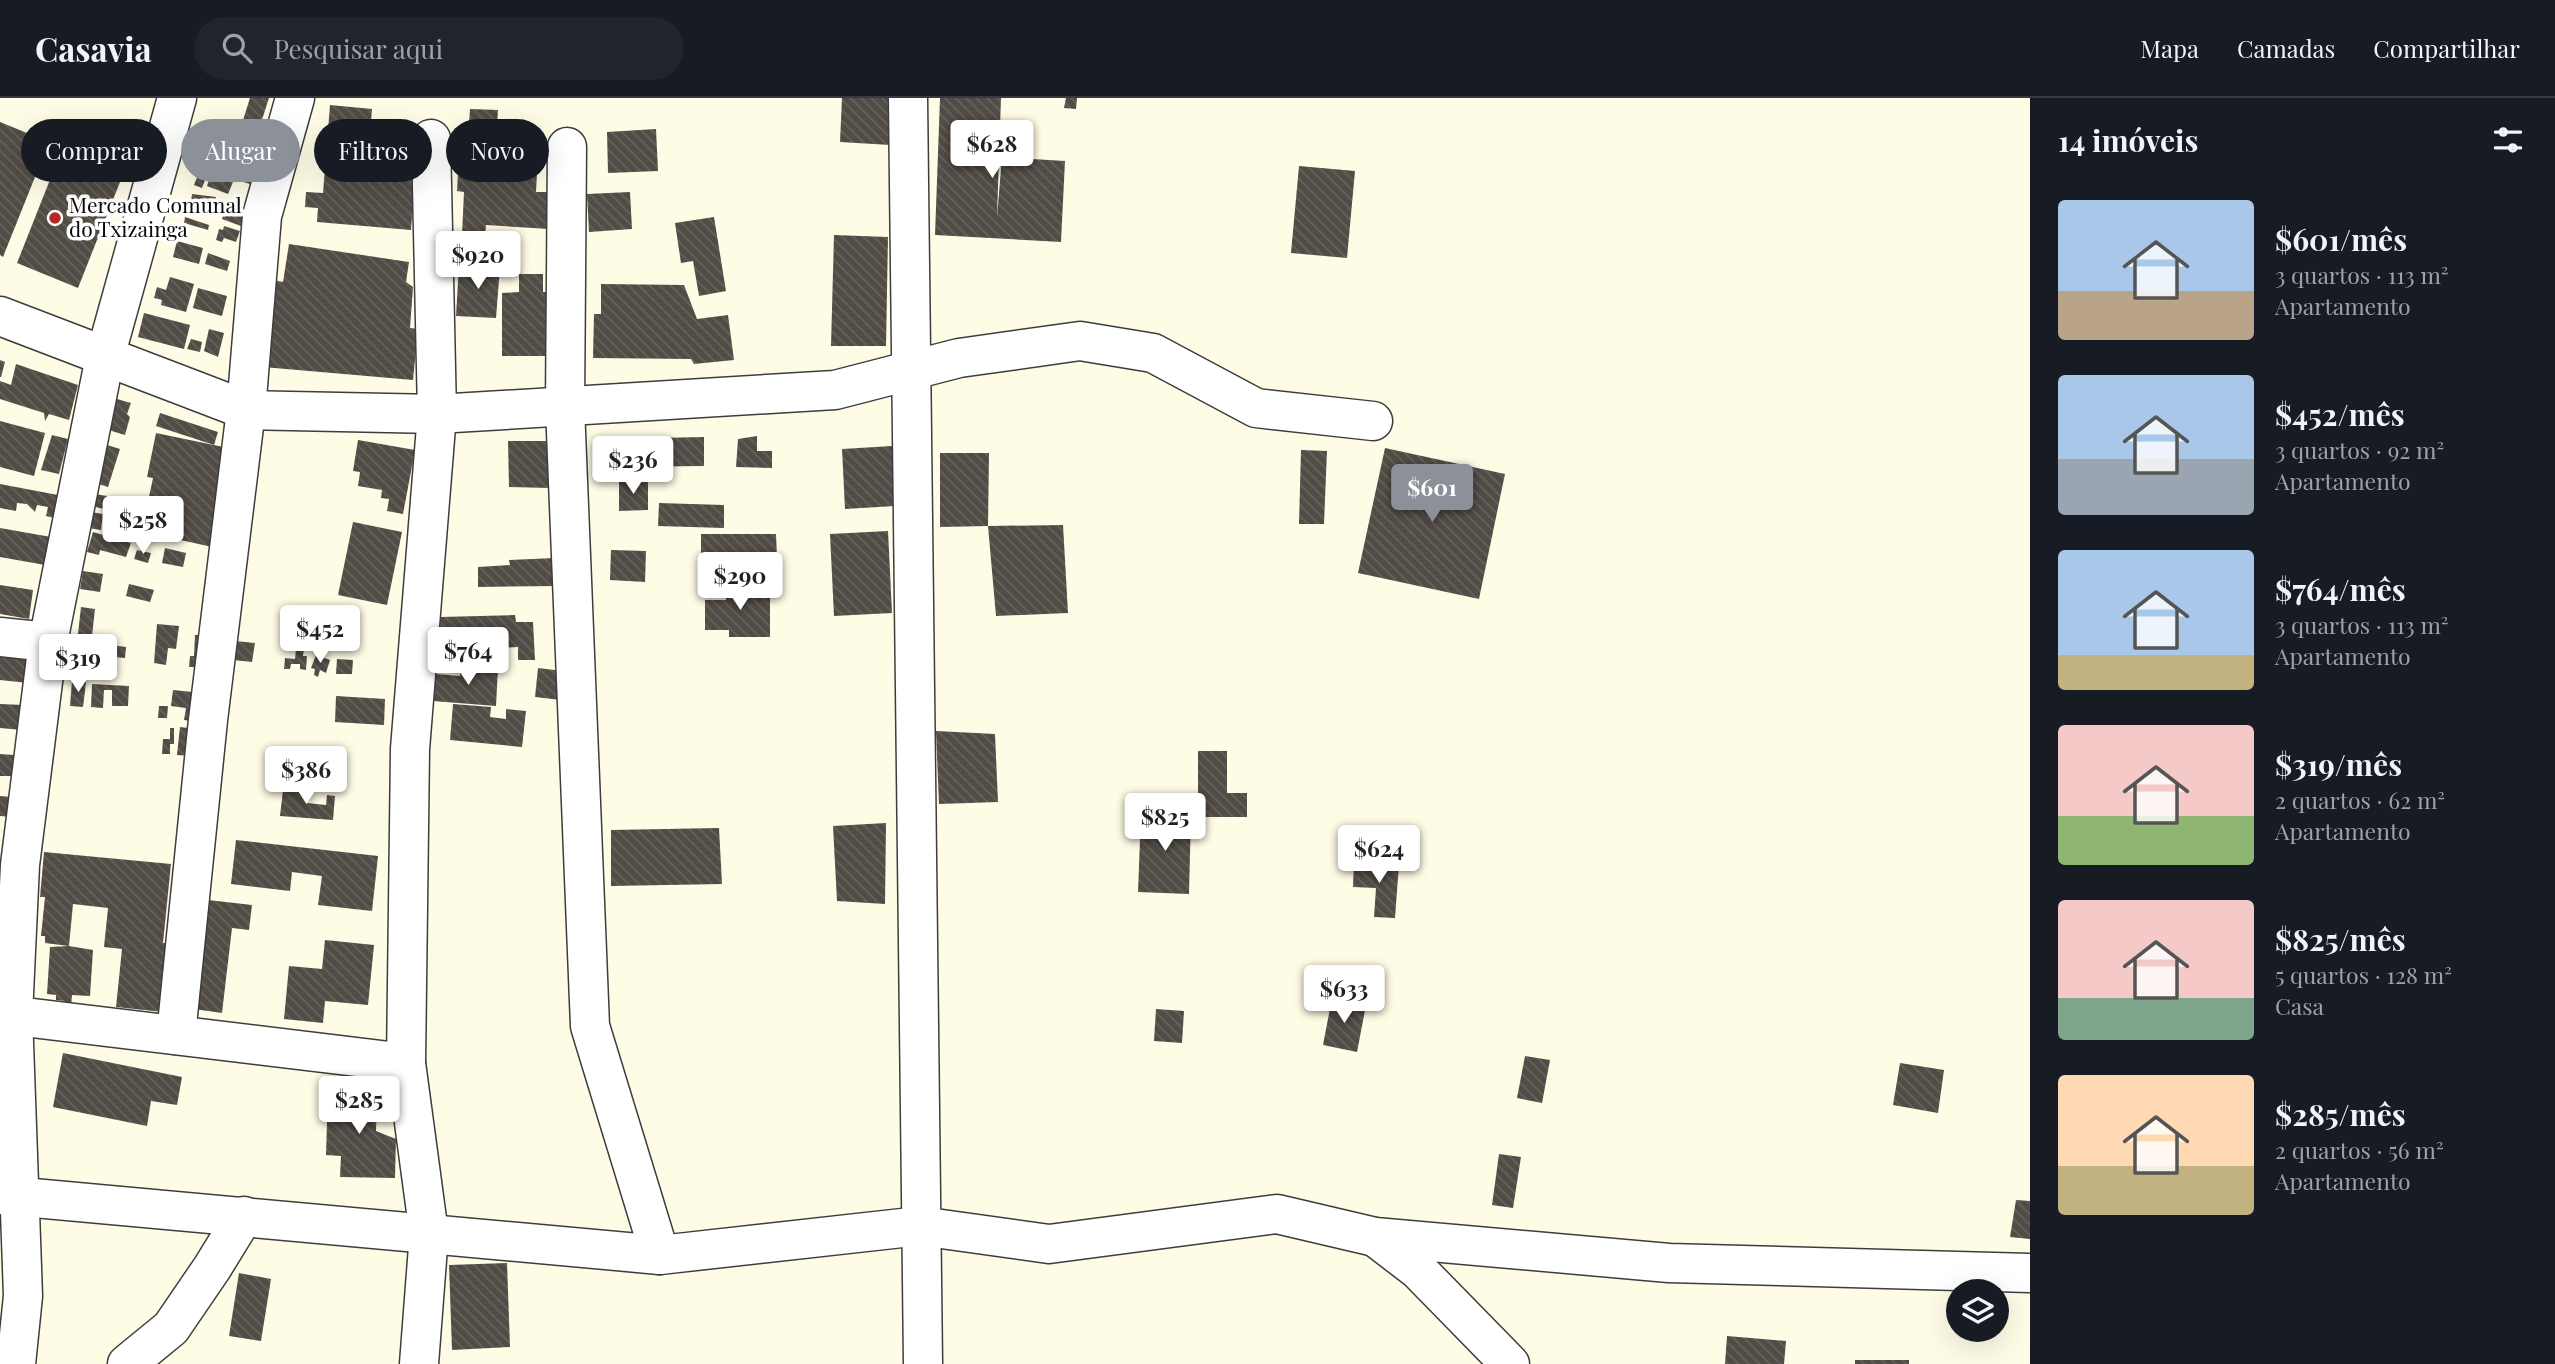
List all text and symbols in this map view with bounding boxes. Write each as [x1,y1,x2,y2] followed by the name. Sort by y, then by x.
[194,17,684,80] search box
[35,26,152,70] text: Casavia
[218,29,256,67] icon: search
[274,31,443,66] text: Pesquisar aqui
[2140,32,2199,64] text: Mapa
[2237,32,2335,64] text: Camadas
[2373,32,2520,64] text: Compartilhar
[21,119,167,182] chip: Comprar
[181,119,300,182] chip: Alugar
[314,119,432,182] chip: Filtros
[446,119,549,182] chip: Novo
[951,120,1033,180] pin: $628
[2058,120,2198,160] text: 14 imóveis
[2489,121,2527,159] icon: filters
[966,127,1018,158] text: $628
[69,190,242,242] place label: Mercado Comunal do Txizainga
[47,210,63,226] marker: Mercado Comunal do Txizainga
[2275,219,2407,259] text: $601/mês
[2114,228,2198,312] icon: home
[437,232,519,291] pin: $920
[452,238,504,269] text: $920
[2275,259,2449,290] text: 3 quartos · 113 m²
[2275,290,2411,321] text: Apartamento
[2275,394,2405,434] text: $452/mês
[2114,403,2198,487] icon: home
[2275,434,2444,465] text: 3 quartos · 92 m²
[592,436,674,496] pin: $236
[608,443,658,474] text: $236
[1391,464,1473,524] pin: $601
[2275,465,2411,496] text: Apartamento
[1407,471,1457,502] text: $601
[102,496,184,556] pin: $258
[119,503,167,534] text: $258
[699,552,781,612] pin: $290
[714,559,766,590] text: $290
[2275,569,2406,609] text: $764/mês
[2114,578,2198,662] icon: home
[279,606,361,665] pin: $452
[2275,609,2449,640] text: 3 quartos · 113 m²
[296,612,344,643] text: $452
[427,628,509,687] pin: $764
[37,634,119,694] pin: $319
[444,634,492,665] text: $764
[2275,640,2411,671] text: Apartamento
[55,641,101,672] text: $319
[2275,744,2402,784] text: $319/mês
[265,746,347,806] pin: $386
[281,753,331,784] text: $386
[2114,753,2198,837] icon: home
[2275,784,2445,815] text: 2 quartos · 62 m²
[1124,794,1206,853] pin: $825
[1141,800,1189,831] text: $825
[2275,815,2411,846] text: Apartamento
[1338,826,1420,885] pin: $624
[1354,832,1404,863] text: $624
[2275,919,2406,959] text: $825/mês
[2114,928,2198,1012] icon: home
[2275,959,2452,990] text: 5 quartos · 128 m²
[1303,965,1385,1025] pin: $633
[1320,972,1368,1003] text: $633
[2275,990,2324,1021] text: Casa
[318,1076,400,1136] pin: $285
[335,1083,383,1114] text: $285
[2275,1094,2406,1134] text: $285/mês
[2114,1103,2198,1187] icon: home
[2275,1134,2444,1165] text: 2 quartos · 56 m²
[2275,1165,2411,1196] text: Apartamento
[1946,1279,2009,1342] map controls
[1946,1279,2009,1342] button: layers

